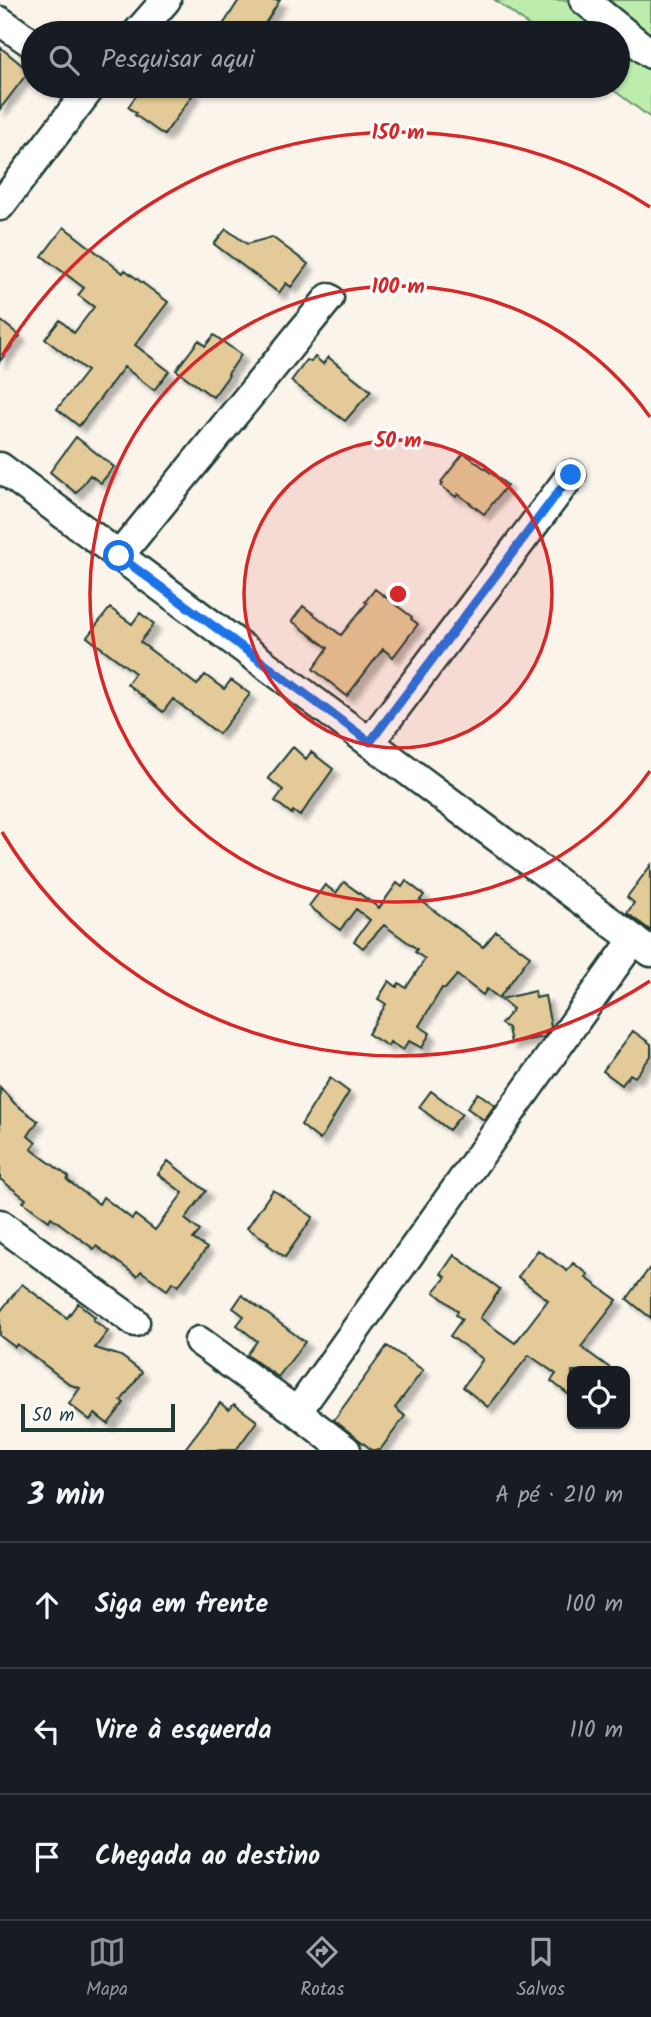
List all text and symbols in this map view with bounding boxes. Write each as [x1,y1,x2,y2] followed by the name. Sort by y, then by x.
[21,21,630,98] search box
[101,39,254,81] text: Pesquisar aqui
[45,41,83,79] icon: search
[371,117,425,150] text: 150 m
[371,271,425,304] text: 100 m
[374,425,421,458] text: 50 m
[555,459,586,490] route end
[103,540,134,571] route start
[386,582,410,606] centre of rings
[567,1366,630,1429] map controls
[567,1366,630,1429] button: locate
[21,1401,175,1433] scale bar
[32,1401,74,1431] text: 50 m
[28,1472,105,1520] text: 3 min
[495,1478,623,1514] text: A pé · 210 m
[95,1584,268,1626] text: Siga em frente
[28,1586,66,1624] icon: ahead
[565,1587,623,1623] text: 100 m
[95,1710,272,1752] text: Vire à esquerda
[28,1712,66,1750] icon: left
[570,1713,623,1749] text: 110 m
[95,1836,320,1878] text: Chegada ao destino
[28,1838,66,1876] icon: arrive
[86,1933,128,2005] tab: Mapa
[300,1933,344,2005] tab: Rotas
[517,1933,565,2005] tab: Salvos

